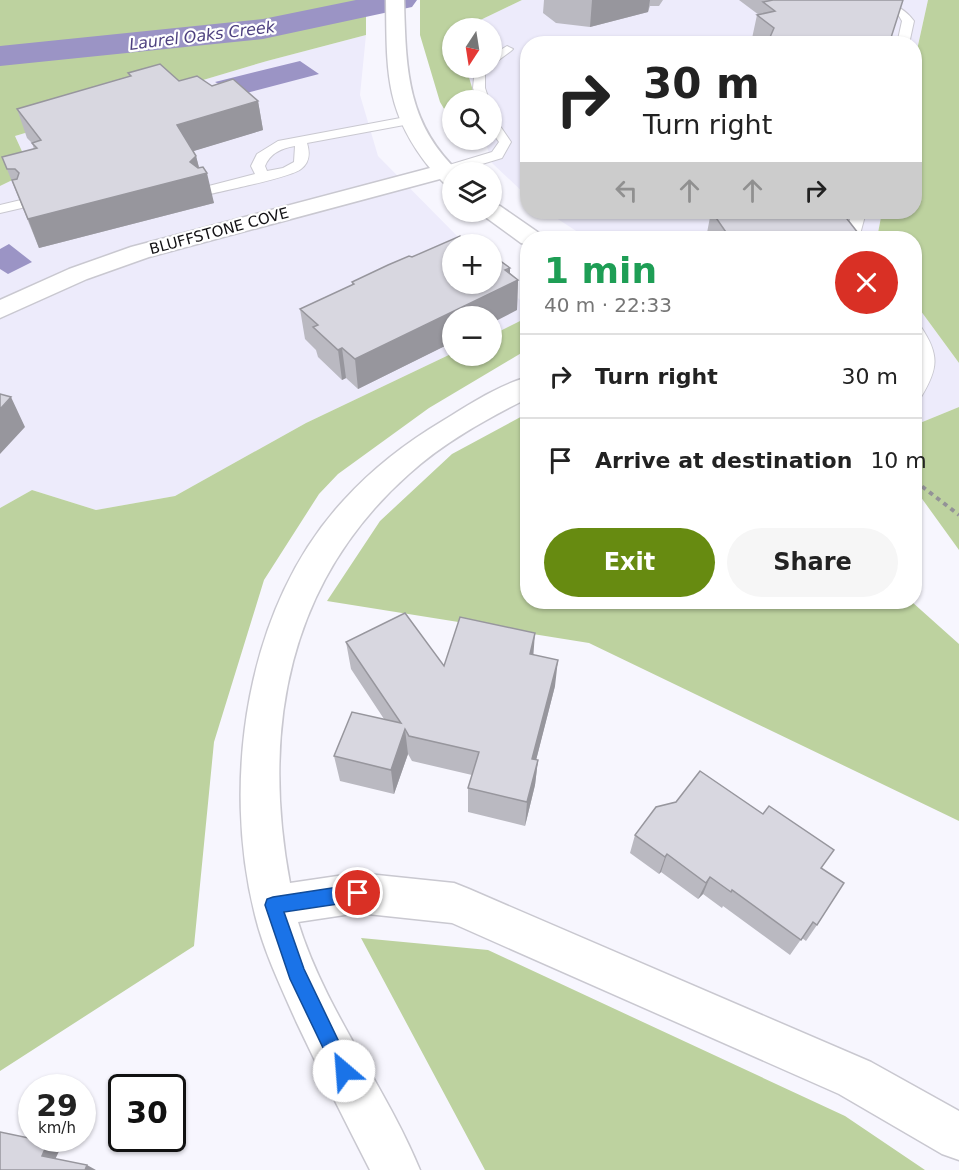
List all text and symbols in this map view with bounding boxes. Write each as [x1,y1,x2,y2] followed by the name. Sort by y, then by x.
[128,17,277,54] water label: Laurel Oaks Creek
[442,18,502,78] north arrow
[442,18,502,366] map controls
[643,59,760,108] text: 30 m
[544,60,622,138] icon: right
[442,90,502,150] button: search
[643,109,772,140] text: Turn right
[442,162,502,222] button: layers
[610,174,643,207] icon: left
[673,174,706,207] icon: ahead
[736,174,769,207] icon: ahead
[799,174,832,207] icon: right
[147,204,291,258] street label: BLUFFSTONE COVE
[442,234,502,294] button: +
[544,250,657,291] text: 1 min
[835,251,898,314] button: close
[544,293,672,317] text: 40 m · 22:33
[442,306,502,366] button: −
[544,360,577,393] icon: right
[595,364,718,389] text: Turn right
[842,364,898,389] text: 30 m
[544,444,577,477] icon: arrive
[595,448,852,473] text: Arrive at destination
[870,448,927,473] text: 10 m
[544,528,715,597] button: Exit
[727,528,898,597] button: Share
[332,867,383,918] pin
[341,876,374,909] icon: arrive
[312,1039,376,1103] position arrow
[108,1074,186,1152] speed limit sign: 30
[36,1088,78,1123] text: 29
[38,1119,76,1137] text: km/h

